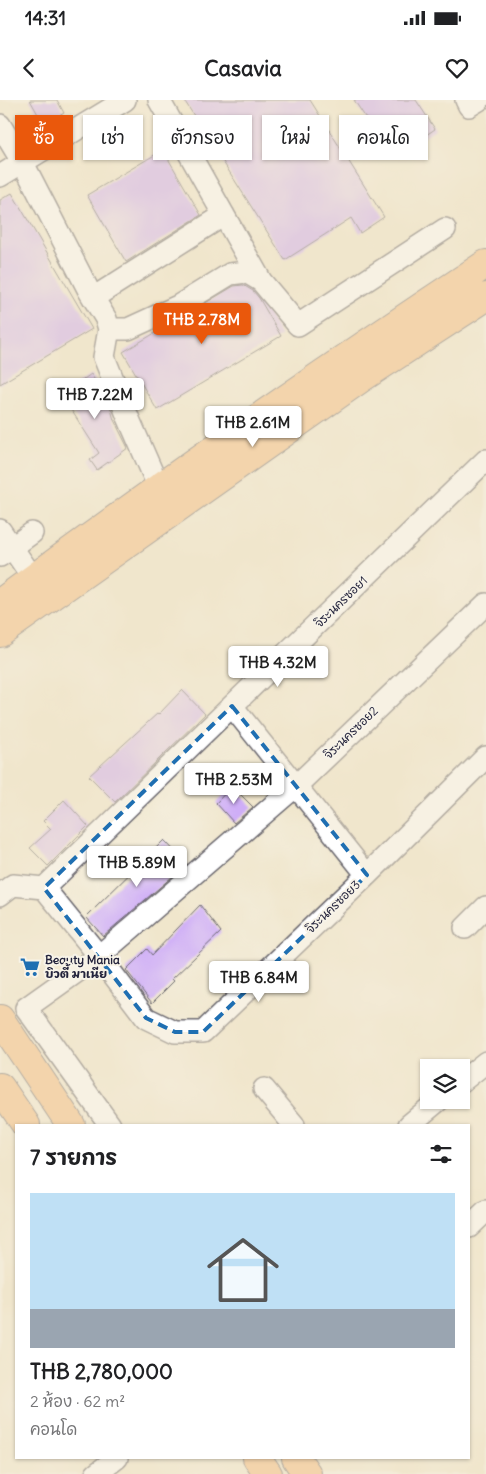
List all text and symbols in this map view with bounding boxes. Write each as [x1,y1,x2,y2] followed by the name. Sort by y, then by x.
[25,6,66,30] text: 14:31
[15,54,43,82] icon: back
[204,54,282,82] text: Casavia
[443,54,471,82] icon: heart
[15,115,73,160] chip: ซื้อ
[83,115,143,160] chip: เช่า
[153,115,252,160] chip: ตัวกรอง
[262,115,329,160] chip: ใหม่
[339,115,428,160] chip: คอนโด
[145,302,259,345] pin: THB 2.78M
[164,309,240,329] text: THB 2.78M
[38,378,152,420] pin: THB 7.22M
[57,384,133,404] text: THB 7.22M
[196,406,310,448] pin: THB 2.61M
[216,412,290,432] text: THB 2.61M
[311,573,370,631] street label: จิระนครซอย1
[221,646,335,688] pin: THB 4.32M
[239,652,317,672] text: THB 4.32M
[320,703,381,762] street label: จิระนครซอย2
[177,762,291,805] pin: THB 2.53M
[195,769,273,789] text: THB 2.53M
[80,846,194,888] pin: THB 5.89M
[98,852,176,872] text: THB 5.89M
[302,877,363,936] street label: จิระนครซอย3
[45,952,120,981] place label: Beauty Mania บิวตี้ มาเนีย
[19,956,41,978] supermarket icon: Beauty Mania บิวตี้ มาเนีย
[202,960,316,1003] pin: THB 6.84M
[220,967,298,987] text: THB 6.84M
[420,1059,470,1109] map controls
[420,1059,470,1109] button: layers
[427,1140,455,1168] icon: filters
[30,1144,117,1171] text: 7 รายการ
[198,1225,288,1315] icon: home
[30,1358,173,1385] text: THB 2,780,000
[30,1391,125,1411] text: 2 ห้อง · 62 m²
[30,1419,77,1439] text: คอนโด

